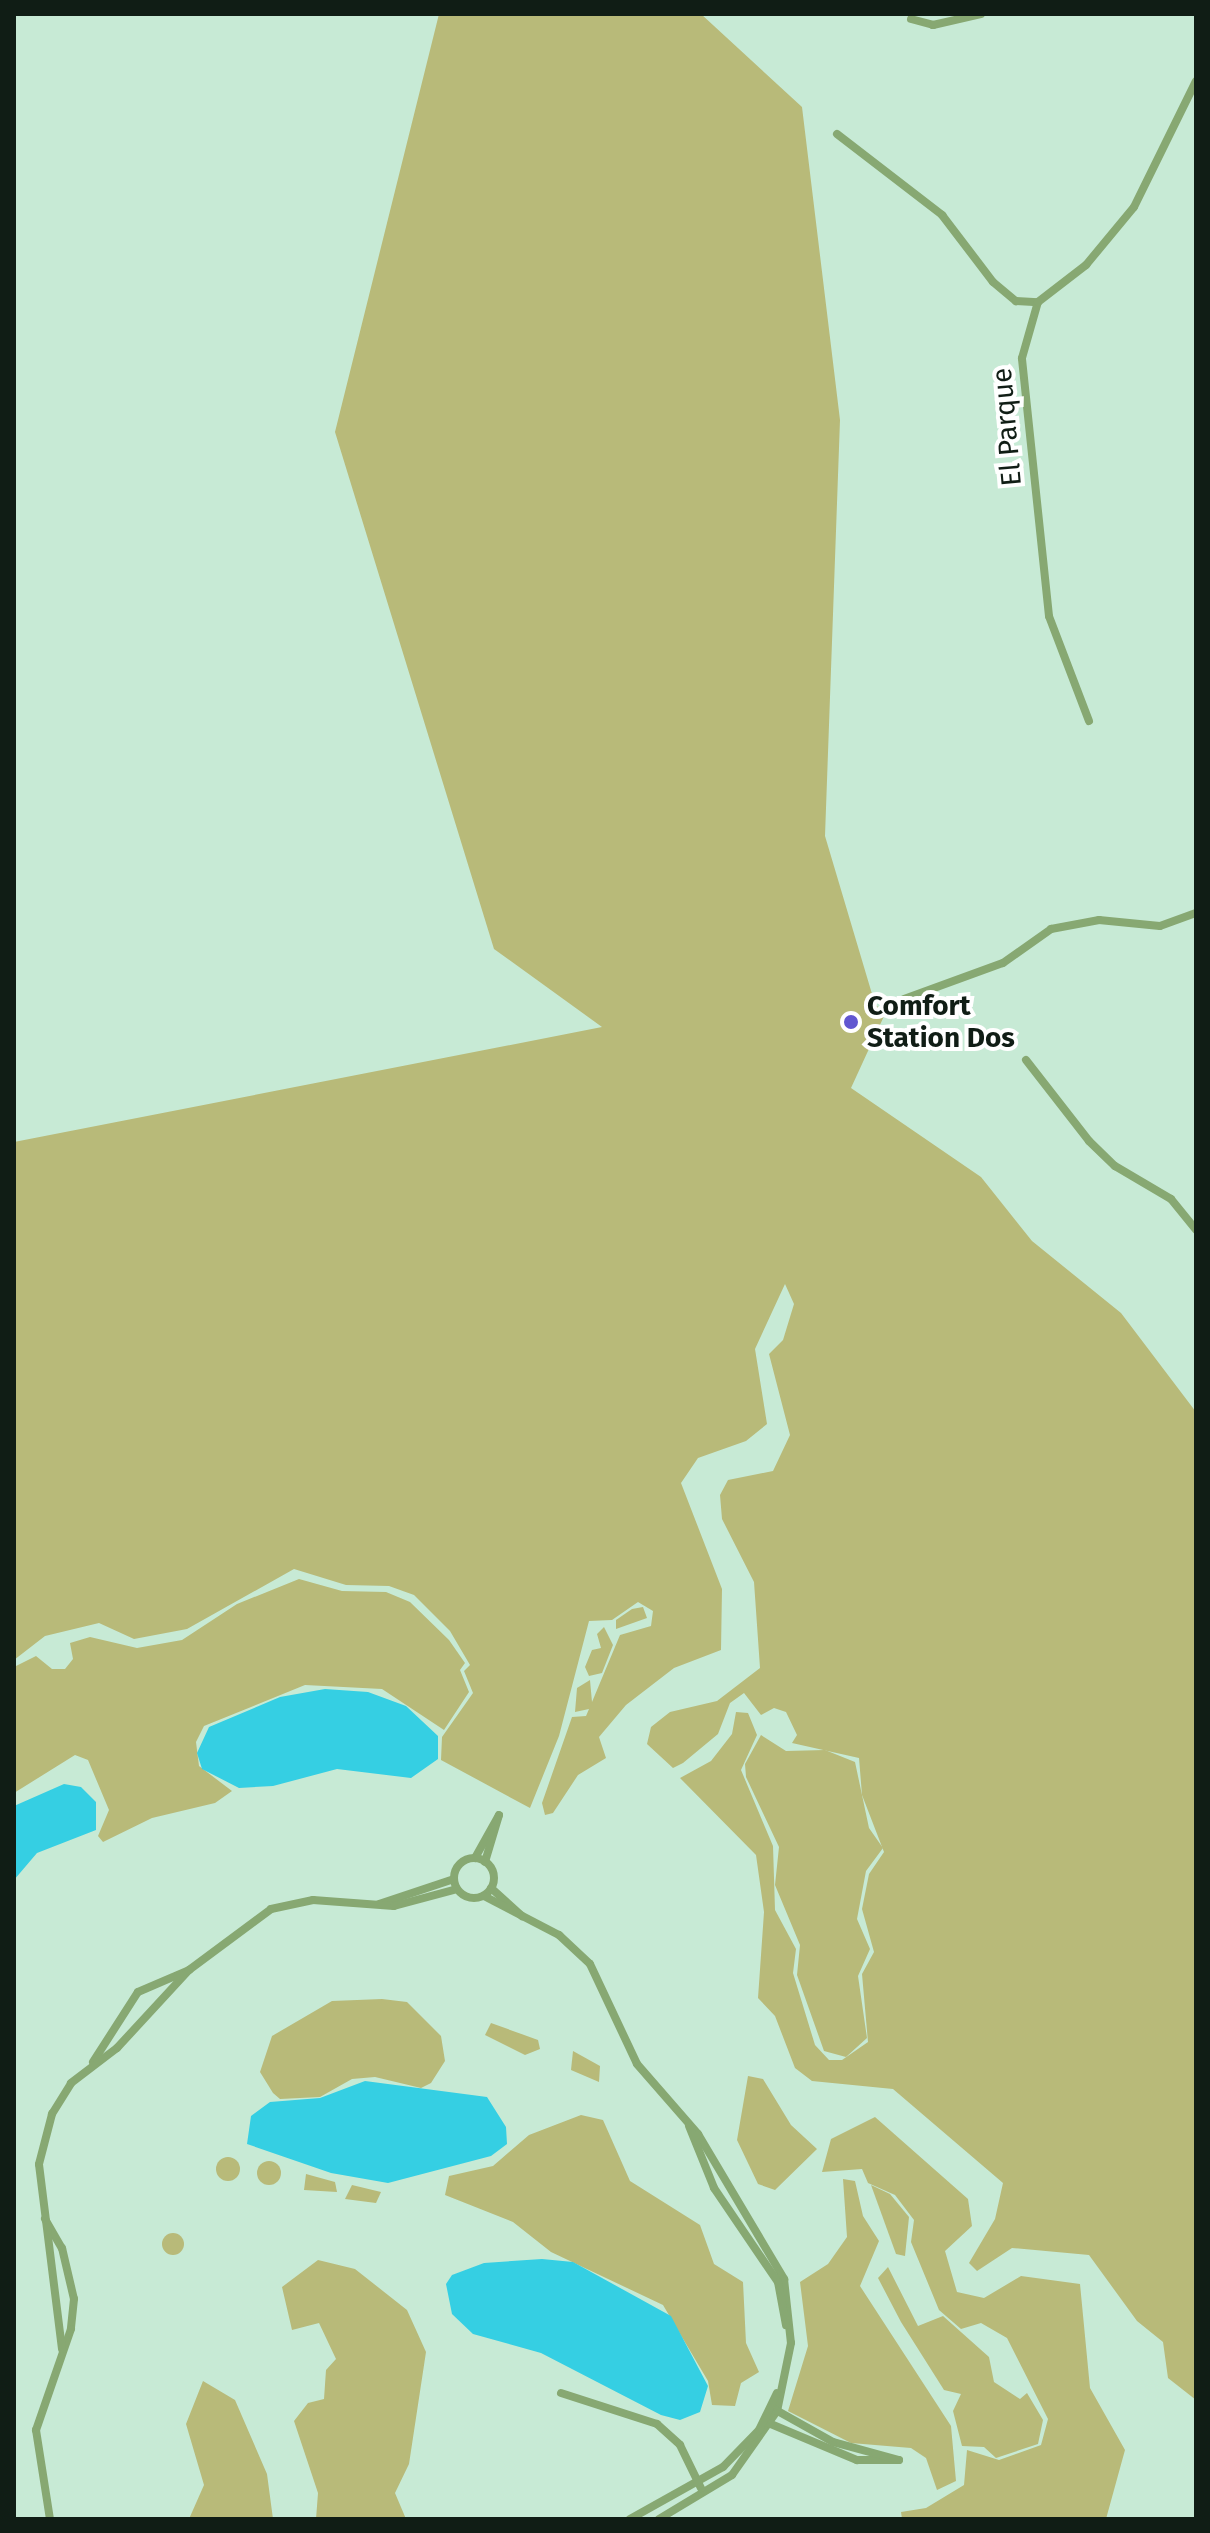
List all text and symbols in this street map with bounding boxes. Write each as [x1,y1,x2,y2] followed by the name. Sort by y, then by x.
[985,366,1029,488] street label: El Parque
[867,989,1015,1055] place label: Comfort Station Dos
[842,1013,860,1031] marker: Comfort Station Dos

